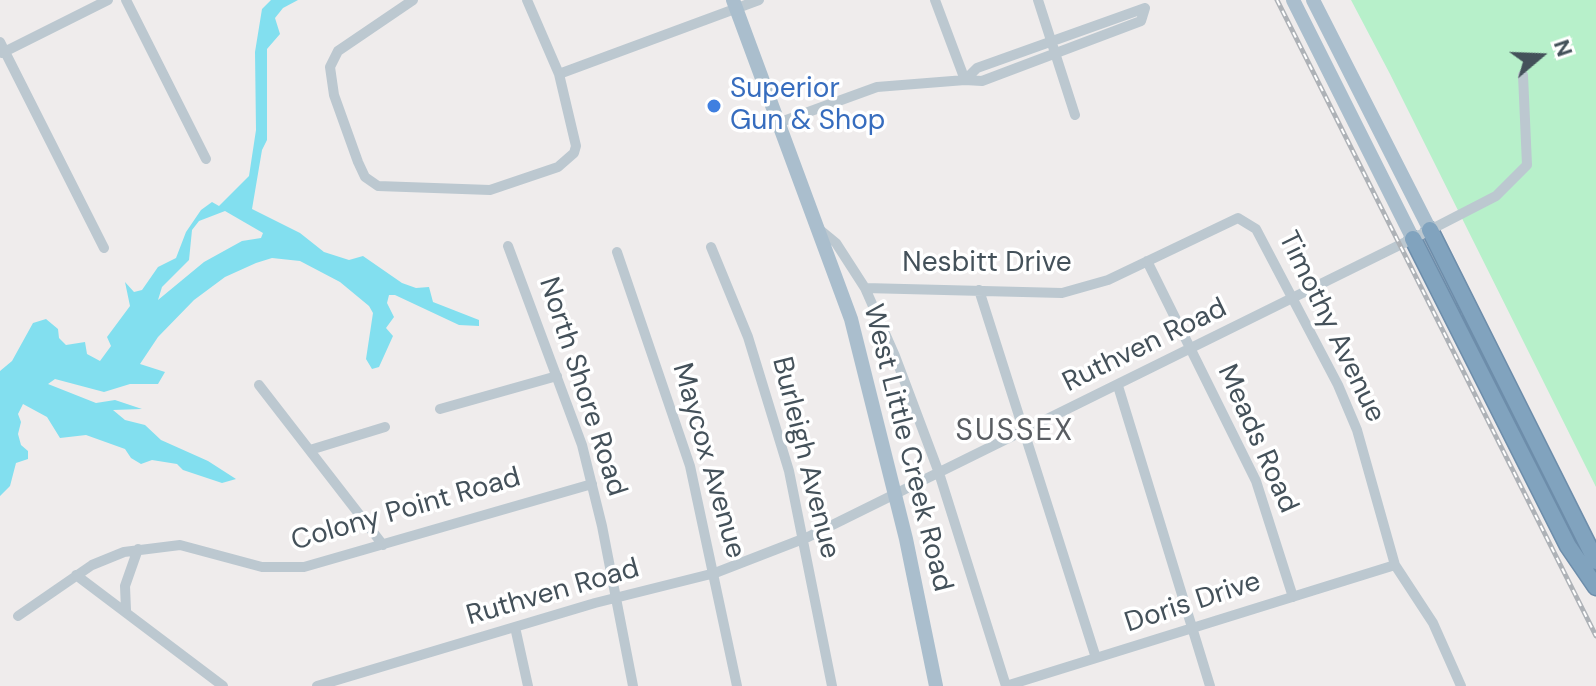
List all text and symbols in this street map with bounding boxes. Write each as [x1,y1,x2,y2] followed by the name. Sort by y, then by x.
[1500,16,1580,96] north arrow
[1547,36,1579,60] text: N
[730,73,885,139] place label: Superior Gun & Shop
[705,97,723,115] marker: Superior Gun & Shop
[1270,226,1392,428] street label: Timothy Avenue
[902,247,1072,281] street label: Nesbitt Drive
[531,273,633,501] street label: North Shore Road
[1058,292,1232,400] street label: Ruthven Road
[855,301,959,595] street label: West Little Creek Road
[764,354,846,562] street label: Burleigh Avenue
[664,360,752,562] street label: Maycox Avenue
[1209,360,1305,518] street label: Meads Road
[956,414,1074,450] district label: SUSSEX
[288,461,524,559] street label: Colony Point Road
[463,552,643,634] street label: Ruthven Road
[1121,565,1265,641] street label: Doris Drive

